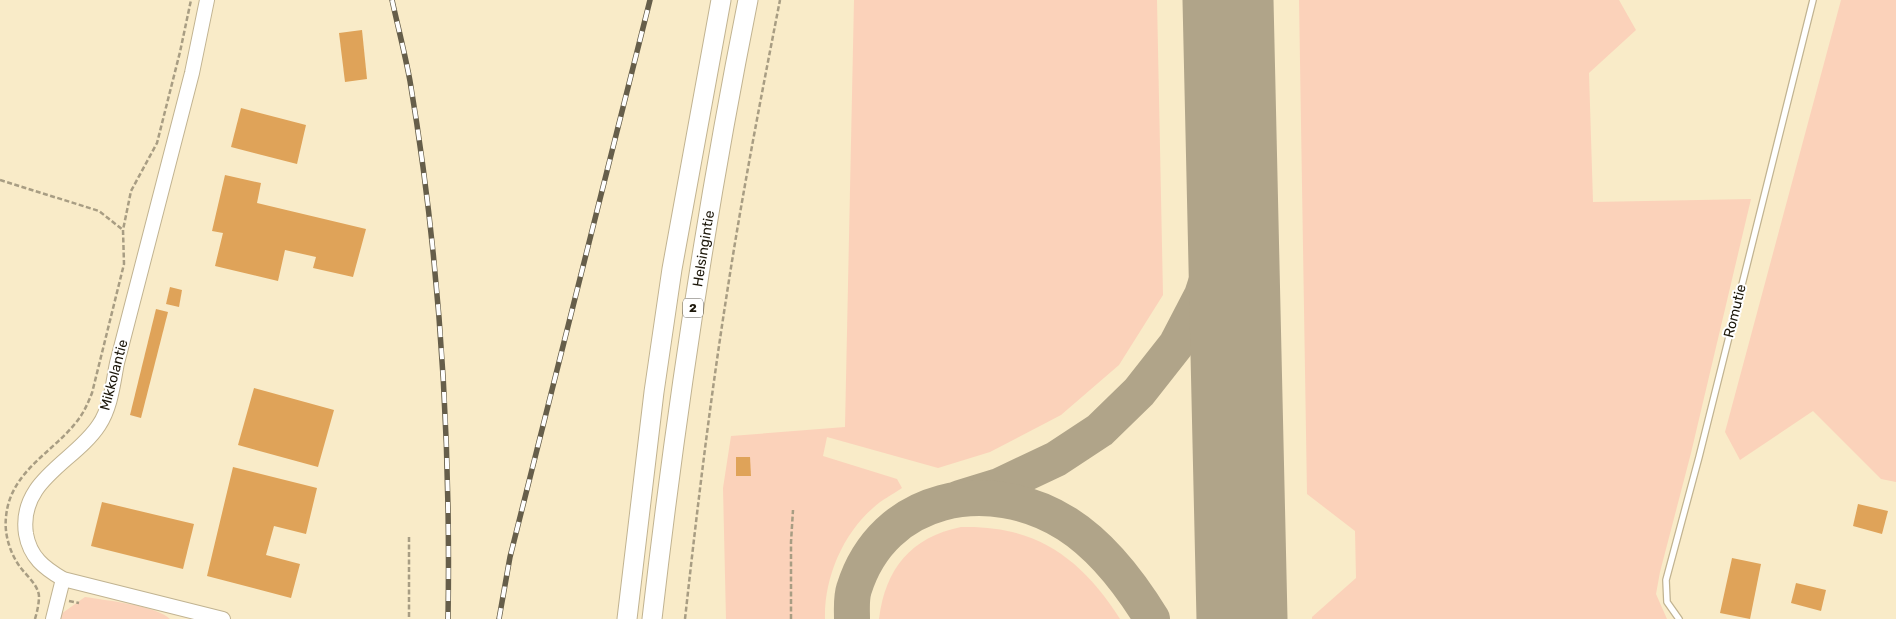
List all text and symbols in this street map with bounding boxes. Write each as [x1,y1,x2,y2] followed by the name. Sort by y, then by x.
[689,209,718,288] street label: Helsingintie
[1720,282,1750,340] street label: Romutie
[683,298,703,318] road number: 2
[96,337,132,412] street label: Mikkolantie

